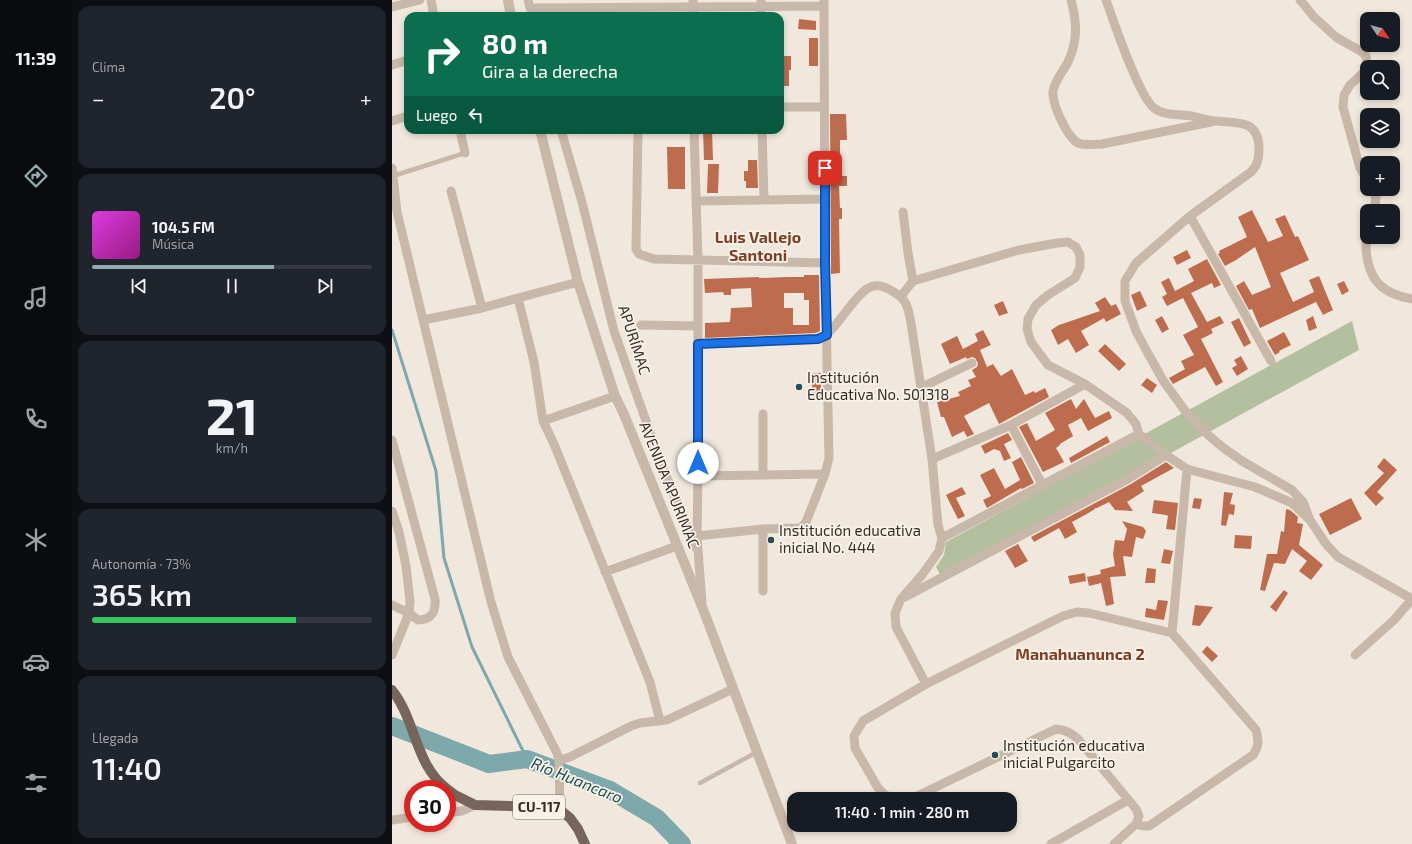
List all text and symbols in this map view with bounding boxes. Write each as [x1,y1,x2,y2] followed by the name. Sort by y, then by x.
[1360,12,1400,52] north arrow
[1360,12,1400,244] map controls
[482,26,548,60] text: 80 m
[416,28,468,80] icon: right
[15,47,57,69] text: 11:39
[92,59,125,75] text: Clima
[482,60,618,82] text: Gira a la derecha
[1360,60,1400,100] button: search
[209,79,256,115] text: 20°
[92,85,105,111] text: −
[360,85,372,111] text: +
[465,104,487,126] icon: left
[416,106,457,124] text: Luego
[1360,108,1400,148] button: layers
[808,151,842,185] pin
[1360,156,1400,196] button: +
[814,157,836,179] icon: arrive
[22,162,50,190] icon: directions
[1360,204,1400,244] button: −
[152,218,215,236] text: 104.5 FM
[715,227,801,264] district label: Luis Vallejo Santoni
[152,236,194,252] text: Música
[128,275,150,297] icon: previous
[221,275,243,297] icon: pause
[314,275,336,297] icon: next
[22,284,50,312] icon: music
[615,303,655,377] street label: APURÍMAC
[807,368,949,403] place label: Institución Educativa No. 501318
[794,382,804,392] marker: Institución Educativa No. 501318
[206,383,258,445] text: 21
[22,405,50,433] icon: phone
[636,419,704,551] street label: AVENIDA APURIMAC
[216,440,248,456] text: km/h
[677,442,719,484] position arrow
[779,521,921,556] place label: Institución educativa inicial No. 444
[22,526,50,554] icon: climate
[766,535,776,545] marker: Institución educativa inicial No. 444
[92,556,191,572] text: Autonomía · 73%
[92,576,192,612] text: 365 km
[1015,644,1145,663] district label: Manahuanunca 2
[22,648,50,676] icon: car
[92,730,138,746] text: Llegada
[1003,736,1145,771] place label: Institución educativa inicial Pulgarcito
[92,750,162,786] text: 11:40
[990,750,1000,760] marker: Institución educativa inicial Pulgarcito
[529,753,626,806] water label: Río Huancaro
[22,769,50,797] icon: filters
[404,780,456,832] speed limit sign: 30
[513,795,565,819] road number: CU-117
[835,803,969,821] text: 11:40 · 1 min · 280 m

